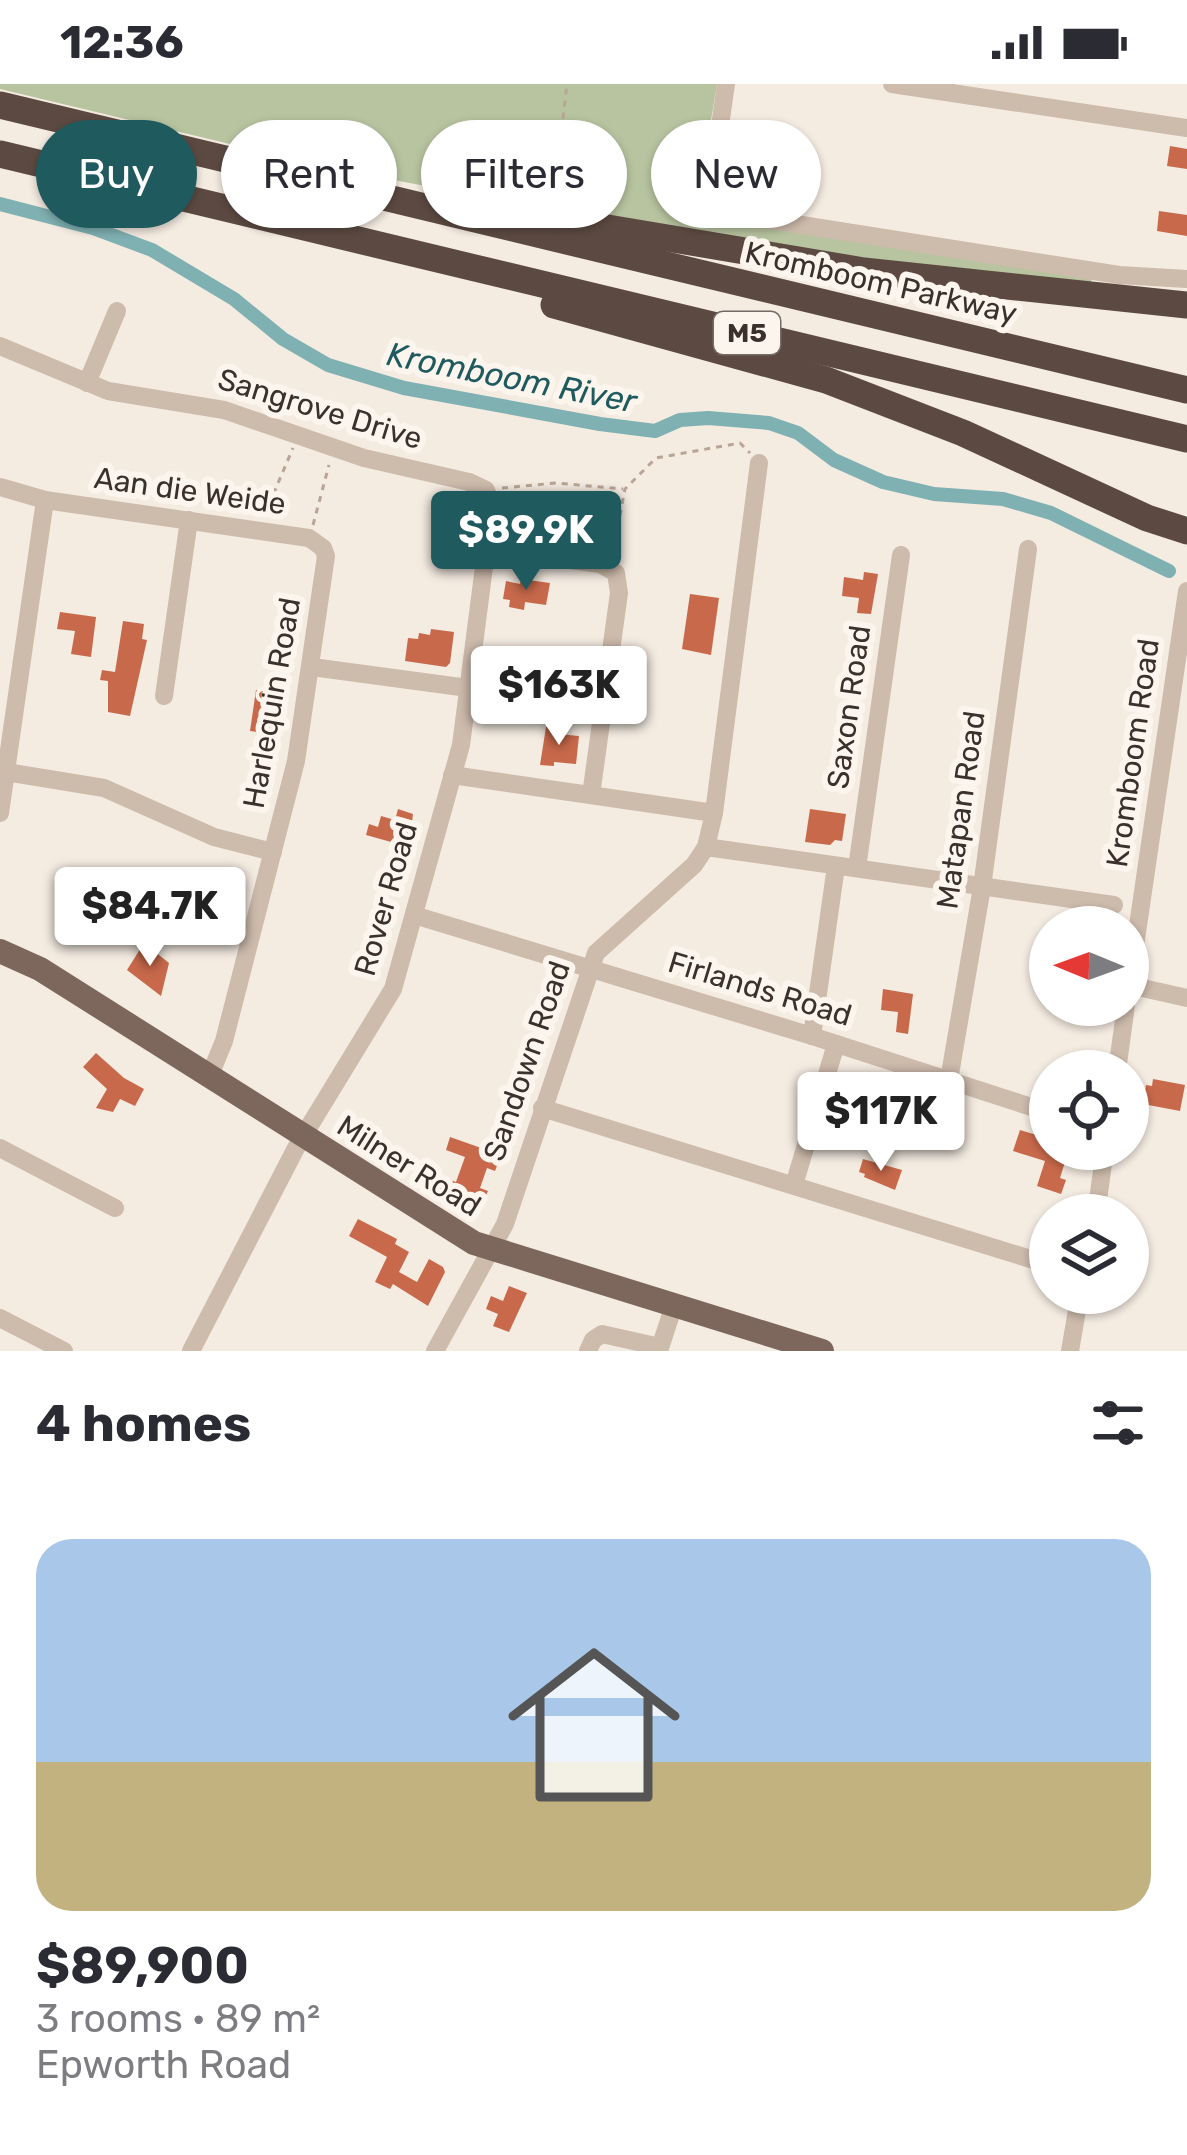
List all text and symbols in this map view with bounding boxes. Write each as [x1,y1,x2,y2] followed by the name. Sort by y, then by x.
[60,16,184,69] text: 12:36
[36,120,197,228] chip: Buy
[221,120,397,228] chip: Rent
[421,120,627,228] chip: Filters
[651,120,821,228] chip: New
[741,234,1021,332] street label: Kromboom Parkway
[714,312,780,354] road number: M5
[384,334,641,421] water label: Kromboom River
[214,361,426,457] street label: Sangrove Drive
[92,460,288,522] street label: Aan die Weide
[428,491,624,593] pin: $89.9K
[458,507,594,553] text: $89.9K
[236,595,308,811] street label: Harlequin Road
[820,623,878,791] street label: Saxon Road
[1099,636,1167,870] street label: Kromboom Road
[475,646,643,748] pin: $163K
[498,662,620,708] text: $163K
[929,709,993,911] street label: Matapan Road
[347,818,425,980] street label: Rover Road
[52,867,248,969] pin: $84.7K
[82,883,218,929] text: $84.7K
[1029,906,1149,1026] north arrow
[1029,906,1149,1314] map controls
[664,944,856,1034] street label: Firlands Road
[476,956,578,1166] street label: Sandown Road
[1029,1050,1149,1170] button: locate
[797,1072,965,1174] pin: $117K
[824,1088,938,1134] text: $117K
[331,1108,487,1224] street label: Milner Road
[1029,1194,1149,1314] button: layers
[1085,1390,1151,1456] icon: filters
[36,1393,251,1454] text: 4 homes
[486,1617,702,1833] icon: home
[36,1935,249,1996] text: $89,900
[36,1996,320,2042] text: 3 rooms · 89 m²
[36,2042,291,2088] text: Epworth Road

